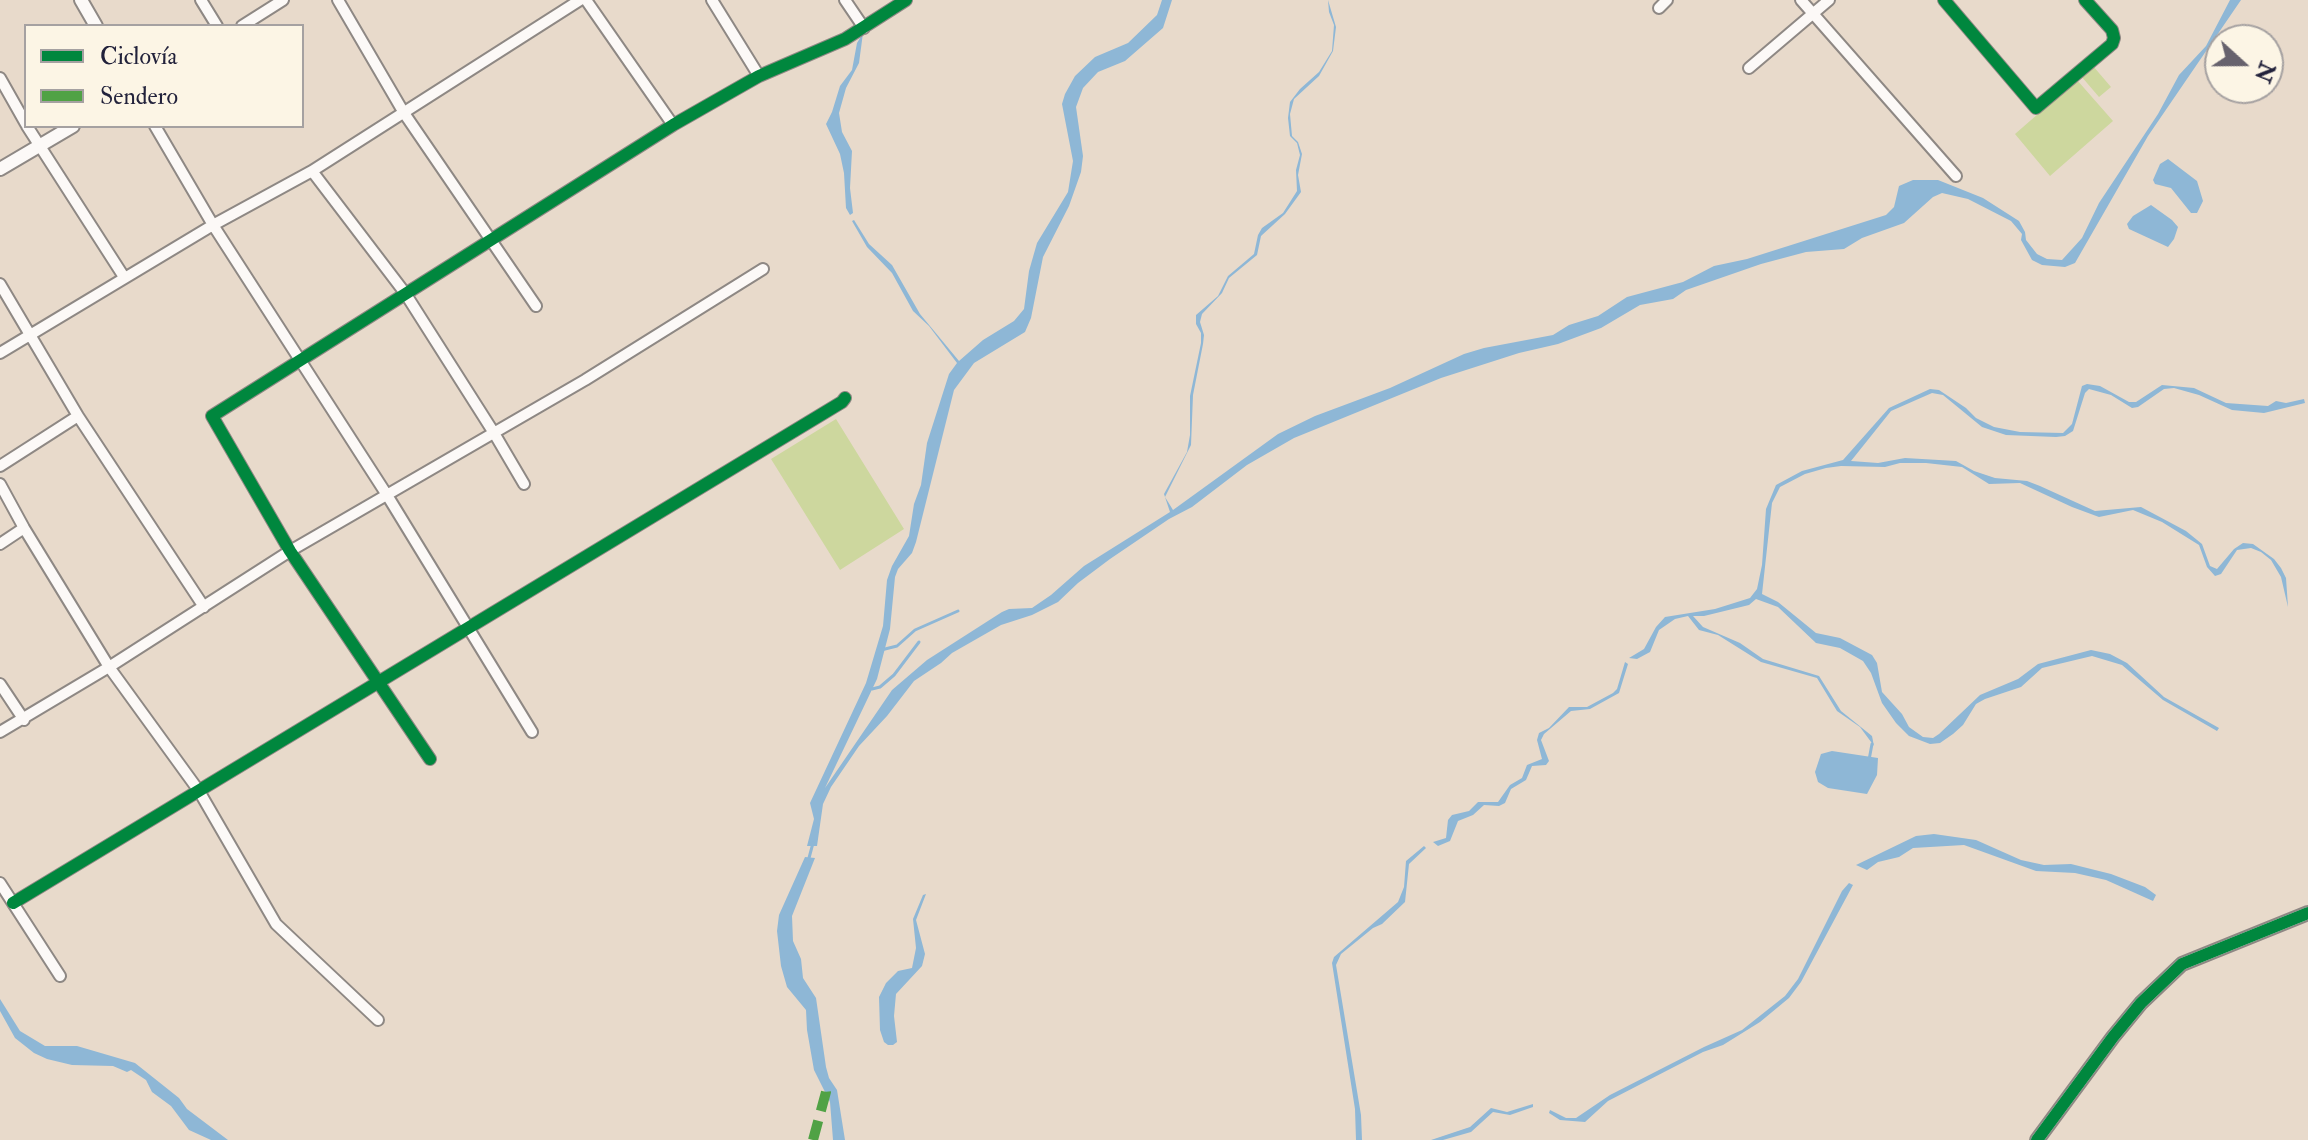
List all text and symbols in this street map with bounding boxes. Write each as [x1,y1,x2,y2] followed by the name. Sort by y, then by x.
[24,24,304,128] legend
[2204,24,2284,104] north arrow
[100,41,177,72] text: Ciclovía
[2248,58,2281,86] text: N
[100,81,178,112] text: Sendero

